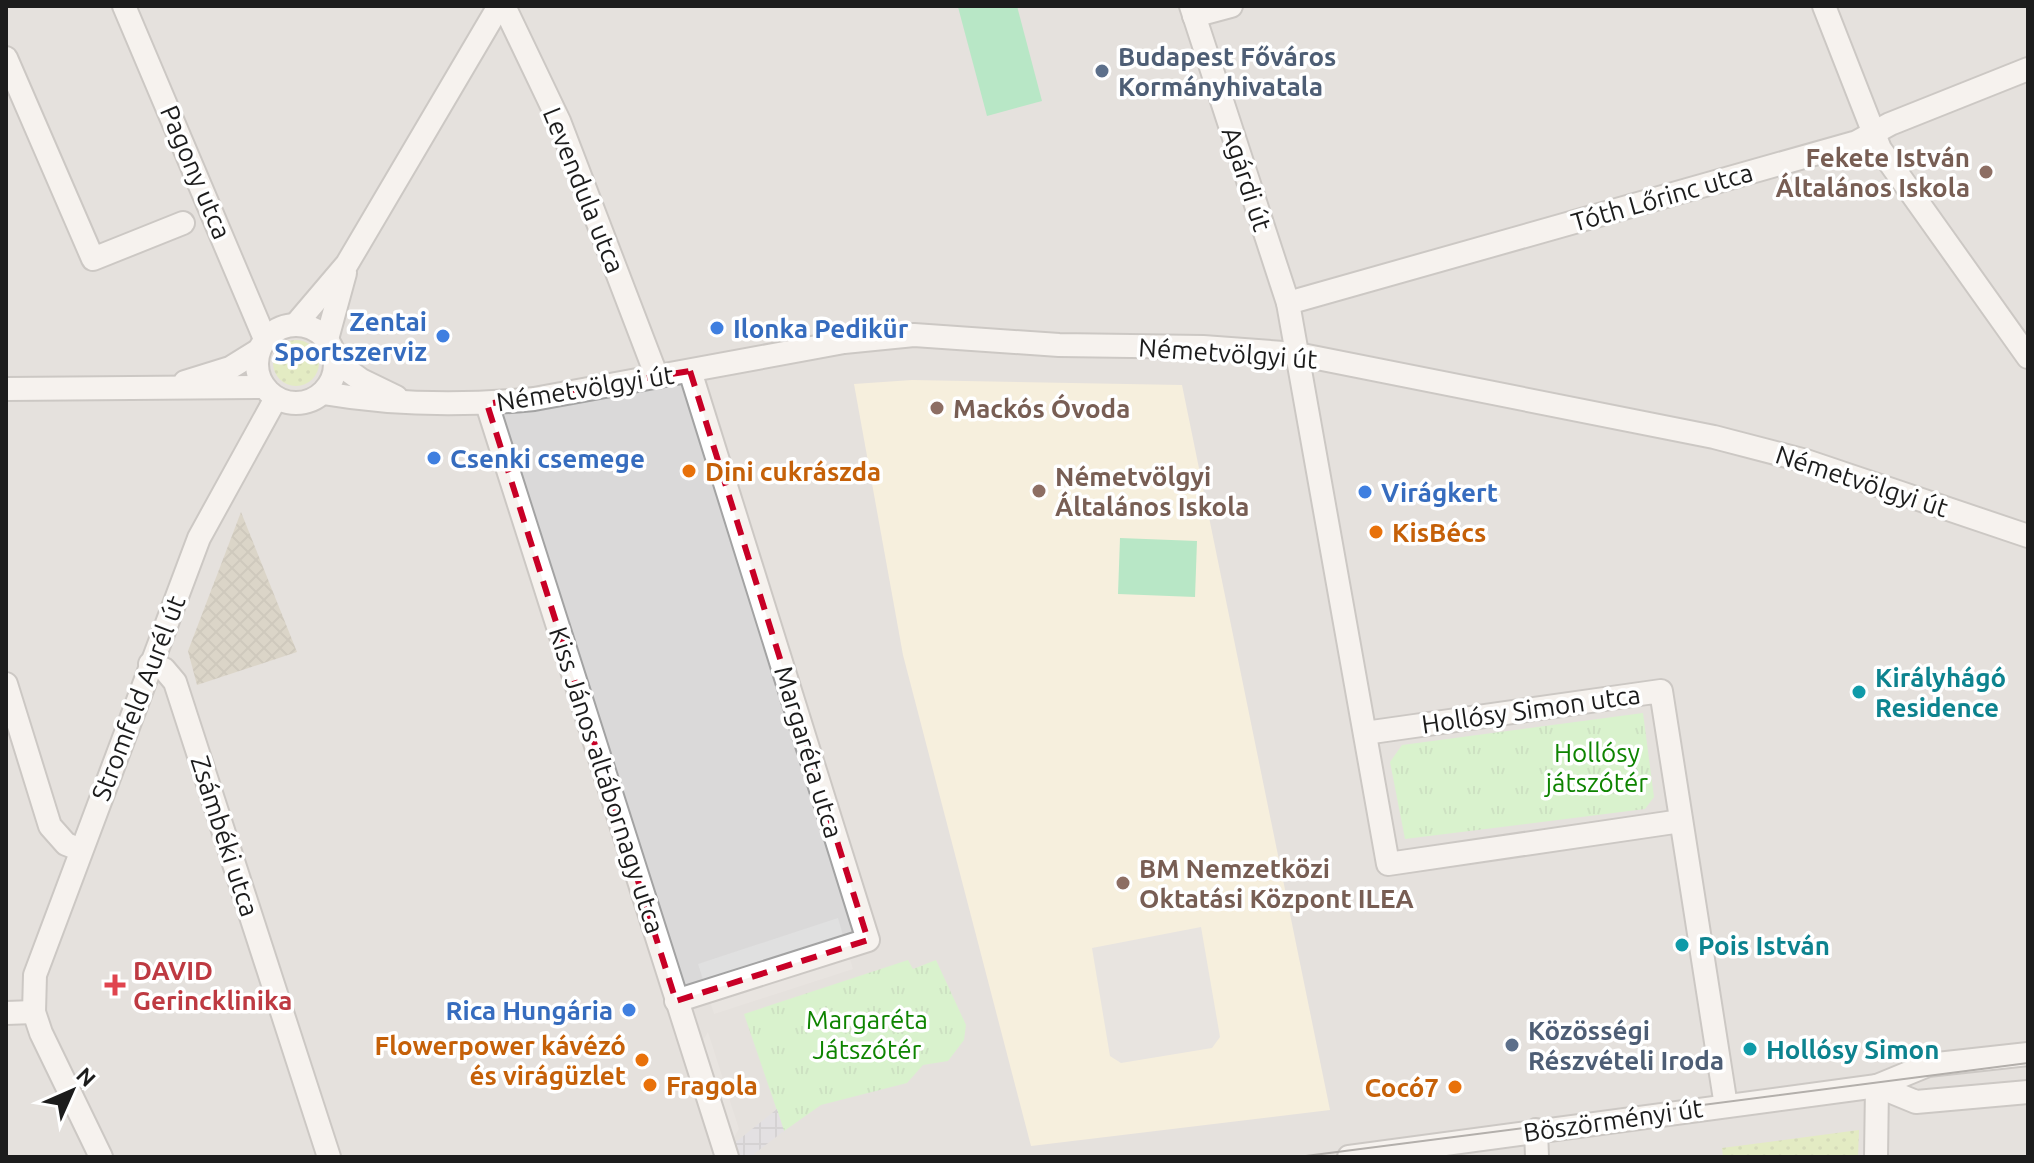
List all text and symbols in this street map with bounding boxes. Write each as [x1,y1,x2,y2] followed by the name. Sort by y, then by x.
[1118,42,1336,101] place label: Budapest Főváros Kormányhivatala
[1093,62,1111,80] marker: Budapest Főváros Kormányhivatala
[155,101,237,243] street label: Pagony utca
[538,103,630,277] street label: Levendula utca
[1217,123,1277,235] street label: Agárdi út
[1776,143,1970,202] place label: Fekete István Általános Iskola
[1568,157,1756,237] street label: Tóth Lőrinc utca
[1977,163,1995,181] marker: Fekete István Általános Iskola
[274,307,427,366] place label: Zentai Sportszerviz
[733,314,909,343] place label: Ilonka Pedikür
[708,319,726,337] marker: Ilonka Pedikür
[434,327,452,345] marker: Zentai Sportszerviz
[1138,332,1318,374] street label: Németvölgyi út
[494,360,676,416] street label: Németvölgyi út
[953,393,1130,423] place label: Mackós Óvoda
[928,399,946,417] marker: Mackós Óvoda
[1772,439,1952,523] street label: Németvölgyi út
[450,444,645,473] place label: Csenki csemege
[425,449,443,467] marker: Csenki csemege
[705,457,881,486] place label: Dini cukrászda
[680,462,698,480] marker: Dini cukrászda
[1055,462,1249,521] place label: Németvölgyi Általános Iskola
[1381,478,1498,507] place label: Virágkert
[1030,482,1048,500] marker: Németvölgyi Általános Iskola
[1356,483,1374,501] marker: Virágkert
[1392,518,1486,547] place label: KisBécs
[1367,523,1385,541] marker: KisBécs
[86,591,190,805] street label: Stromfeld Aurél út
[544,623,670,937] street label: Kiss János altábornagy utca
[769,663,849,841] street label: Margaréta utca
[1875,663,2006,722] place label: Királyhágó Residence
[1420,679,1642,739] street label: Hollósy Simon utca
[1850,683,1868,701] marker: Királyhágó Residence
[1544,738,1648,797] park label: Hollósy játszótér
[185,752,265,920] street label: Zsámbéki utca
[1139,854,1414,913] place label: BM Nemzetközi Oktatási Központ ILEA
[1114,874,1132,892] marker: BM Nemzetközi Oktatási Központ ILEA
[1698,931,1830,960] place label: Pois István
[1673,936,1691,954] marker: Pois István
[133,956,293,1015] place label: DAVID Gerincklinika
[104,974,126,996] marker: DAVID Gerincklinika
[445,996,613,1025] place label: Rica Hungária
[620,1001,638,1019] marker: Rica Hungária
[806,1005,928,1064] park label: Margaréta Játszótér
[1528,1016,1724,1075] place label: Közösségi Részvételi Iroda
[375,1031,626,1090] place label: Flowerpower kávézó és virágüzlet
[1766,1035,1939,1064] place label: Hollósy Simon
[1503,1036,1521,1054] marker: Közösségi Részvételi Iroda
[1741,1040,1759,1058] marker: Hollósy Simon
[32,1051,112,1131] north arrow
[633,1051,651,1069] marker: Flowerpower kávézó és virágüzlet
[72,1062,101,1091] text: N
[666,1071,758,1100] place label: Fragola
[1364,1073,1439,1102] place label: Cocó7
[641,1076,659,1094] marker: Fragola
[1446,1078,1464,1096] marker: Cocó7
[1521,1093,1705,1147] street label: Böszörményi út

